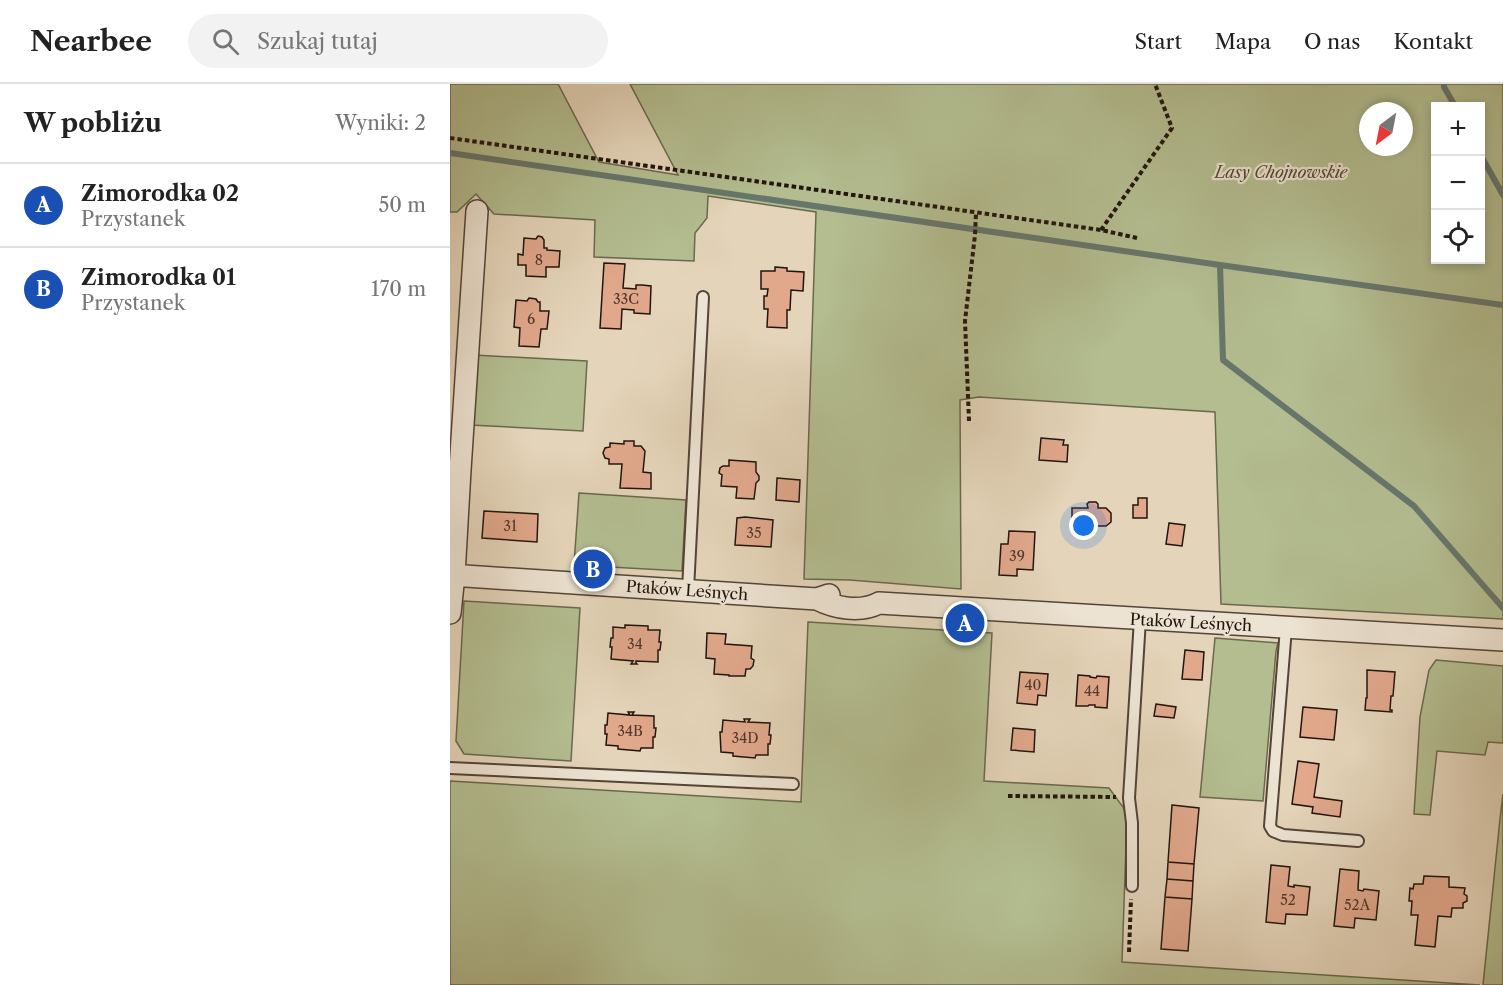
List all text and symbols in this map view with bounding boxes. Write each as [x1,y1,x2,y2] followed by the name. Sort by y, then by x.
[188,14,608,68] search box
[30,24,152,58] text: Nearbee
[209,25,242,58] icon: search
[257,28,378,55] text: Szukaj tutaj
[1134,29,1182,54] text: Start
[1215,29,1271,54] text: Mapa
[1304,29,1360,54] text: O nas
[1393,29,1473,54] text: Kontakt
[1359,102,1413,156] north arrow
[1431,102,1485,264] map controls
[1431,102,1485,156] button: +
[24,107,162,139] text: W pobliżu
[335,111,426,135] text: Wyniki: 2
[1431,156,1485,210] button: −
[1213,162,1348,182] park label: Lasy Chojnowskie
[81,180,239,207] text: Zimorodka 02
[36,193,51,217] text: A
[379,193,426,217] text: 50 m
[81,207,185,231] text: Przystanek
[1431,210,1485,264] button: locate
[535,251,543,269] house number: 8
[81,264,236,291] text: Zimorodka 01
[36,277,51,301] text: B
[371,277,426,301] text: 170 m
[613,290,639,308] house number: 33C
[81,291,185,315] text: Przystanek
[527,310,535,328] house number: 6
[1069,511,1098,540] your location
[503,517,517,535] house number: 31
[746,524,762,542] house number: 35
[574,546,612,592] pin: B
[1009,547,1025,565] house number: 39
[625,576,749,604] street label: Ptaków Leśnych
[946,600,984,646] pin: A
[1129,609,1253,635] street label: Ptaków Leśnych
[627,635,643,653] house number: 34
[1025,676,1042,694] house number: 40
[1084,682,1100,700] house number: 44
[617,722,643,740] house number: 34B
[731,729,759,747] house number: 34D
[1280,891,1296,909] house number: 52
[1344,896,1371,914] house number: 52A

